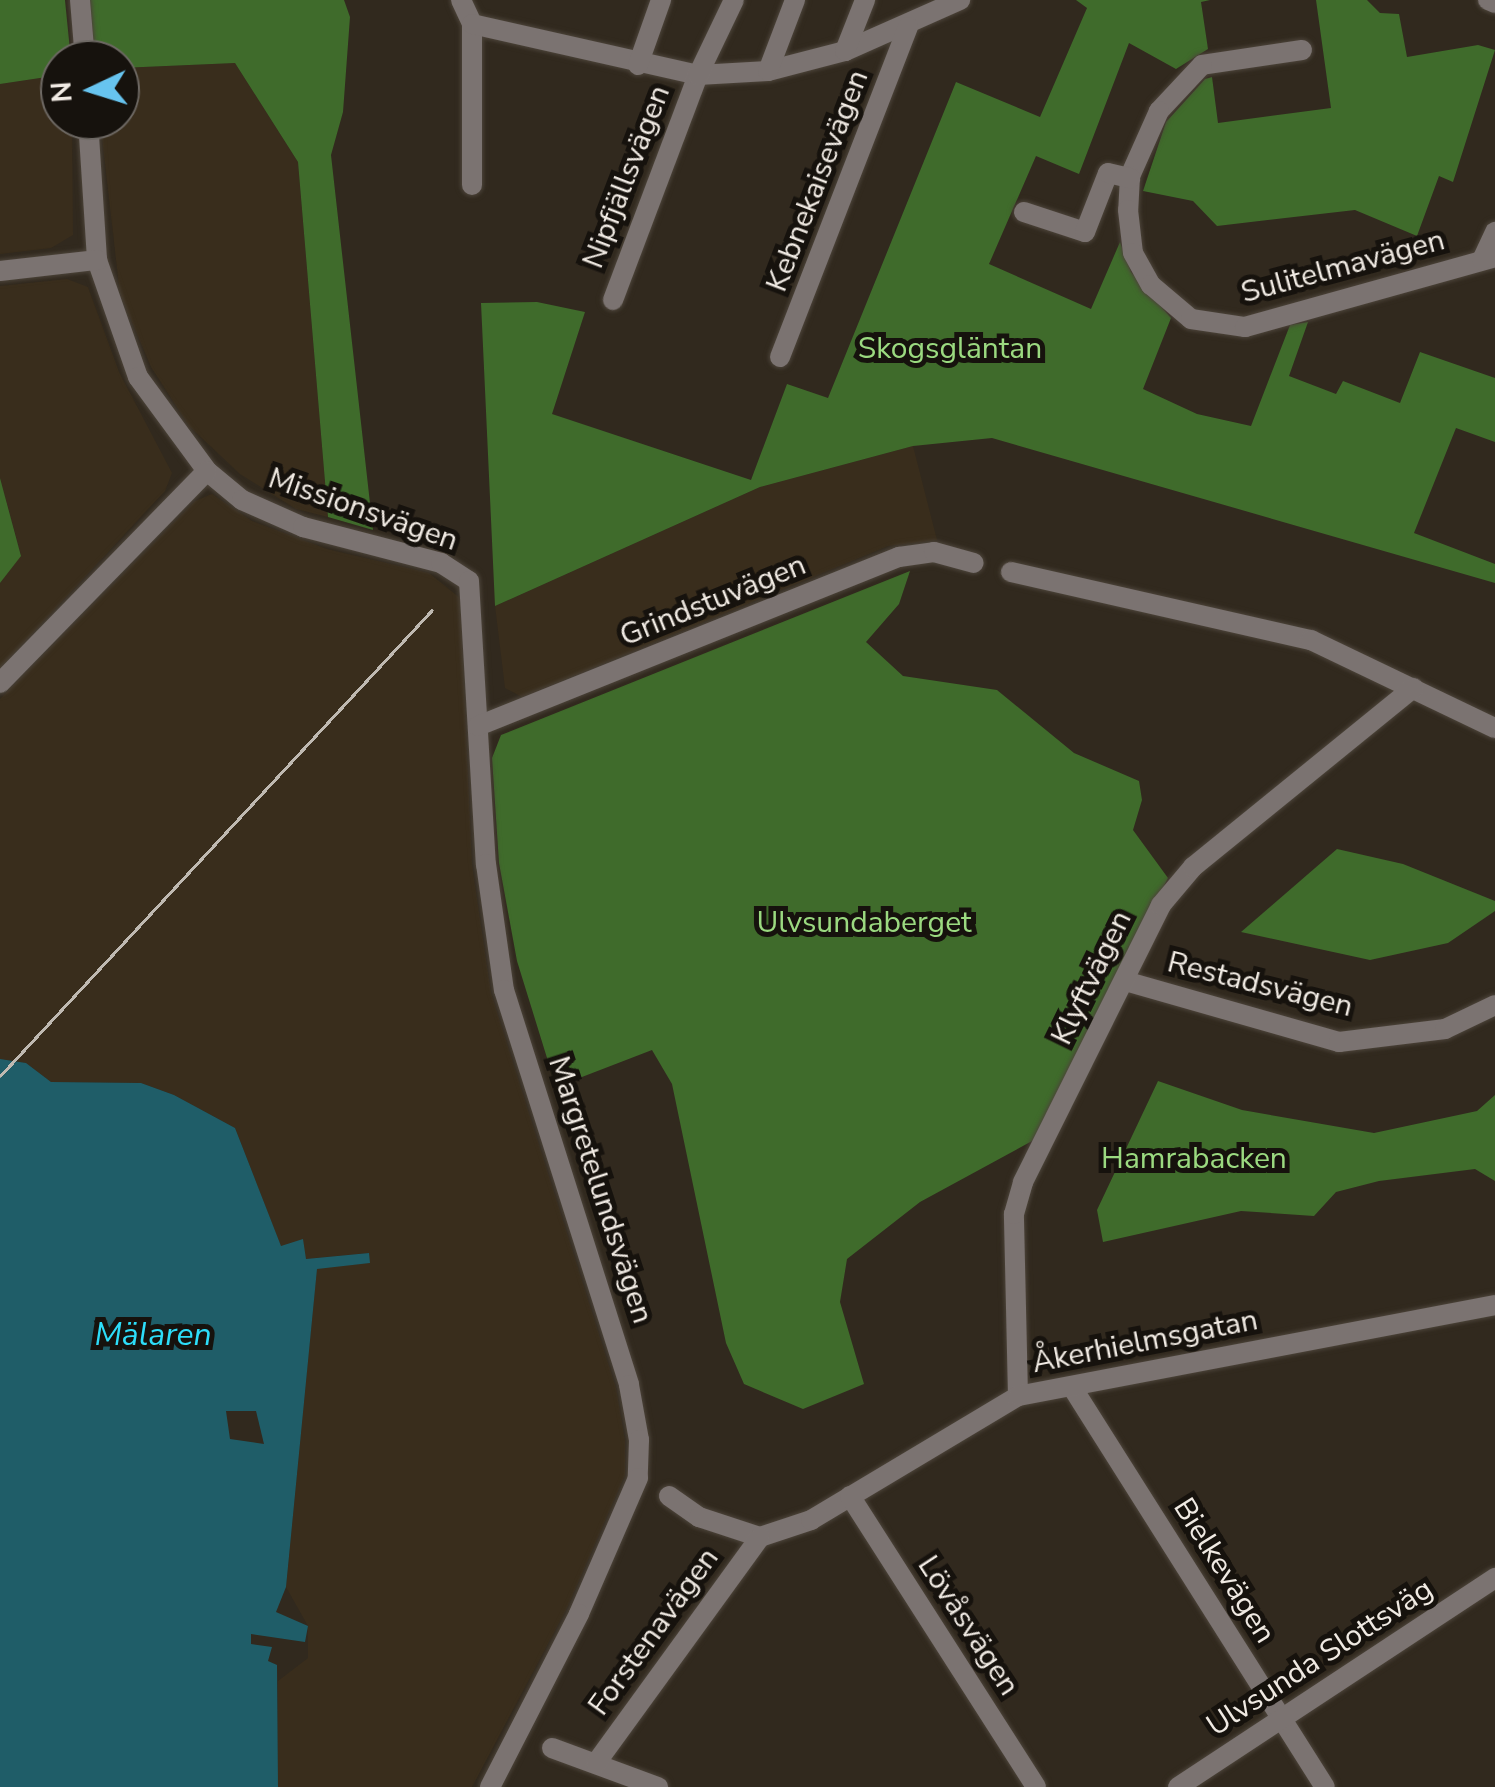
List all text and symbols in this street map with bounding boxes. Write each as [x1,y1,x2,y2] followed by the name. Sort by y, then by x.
[40,40,140,140] north arrow
[759,65,877,297] street label: Kebnekaisevägen
[42,80,82,104] text: N
[576,81,678,273] street label: Nipfjällsvägen
[1237,223,1449,311] street label: Sulitelmavägen
[858,331,1042,367] park label: Skogsgläntan
[264,461,462,559] street label: Missionsvägen
[615,547,811,655] street label: Grindstuvägen
[756,905,972,941] park label: Ulvsundaberget
[1044,905,1140,1051] street label: Klyftvägen
[1164,945,1356,1025] street label: Restadsvägen
[540,1052,660,1328] street label: Margretelundsvägen
[1101,1141,1287,1177] park label: Hamrabacken
[1029,1302,1261,1382] street label: Åkerhielmsgatan
[94,1316,212,1354] water label: Mälaren
[1165,1492,1283,1650] street label: Bielkevägen
[581,1541,727,1723] street label: Forstenavägen
[909,1549,1027,1703] street label: Lövåsvägen
[1200,1572,1440,1744] street label: Ulvsunda Slottsväg

